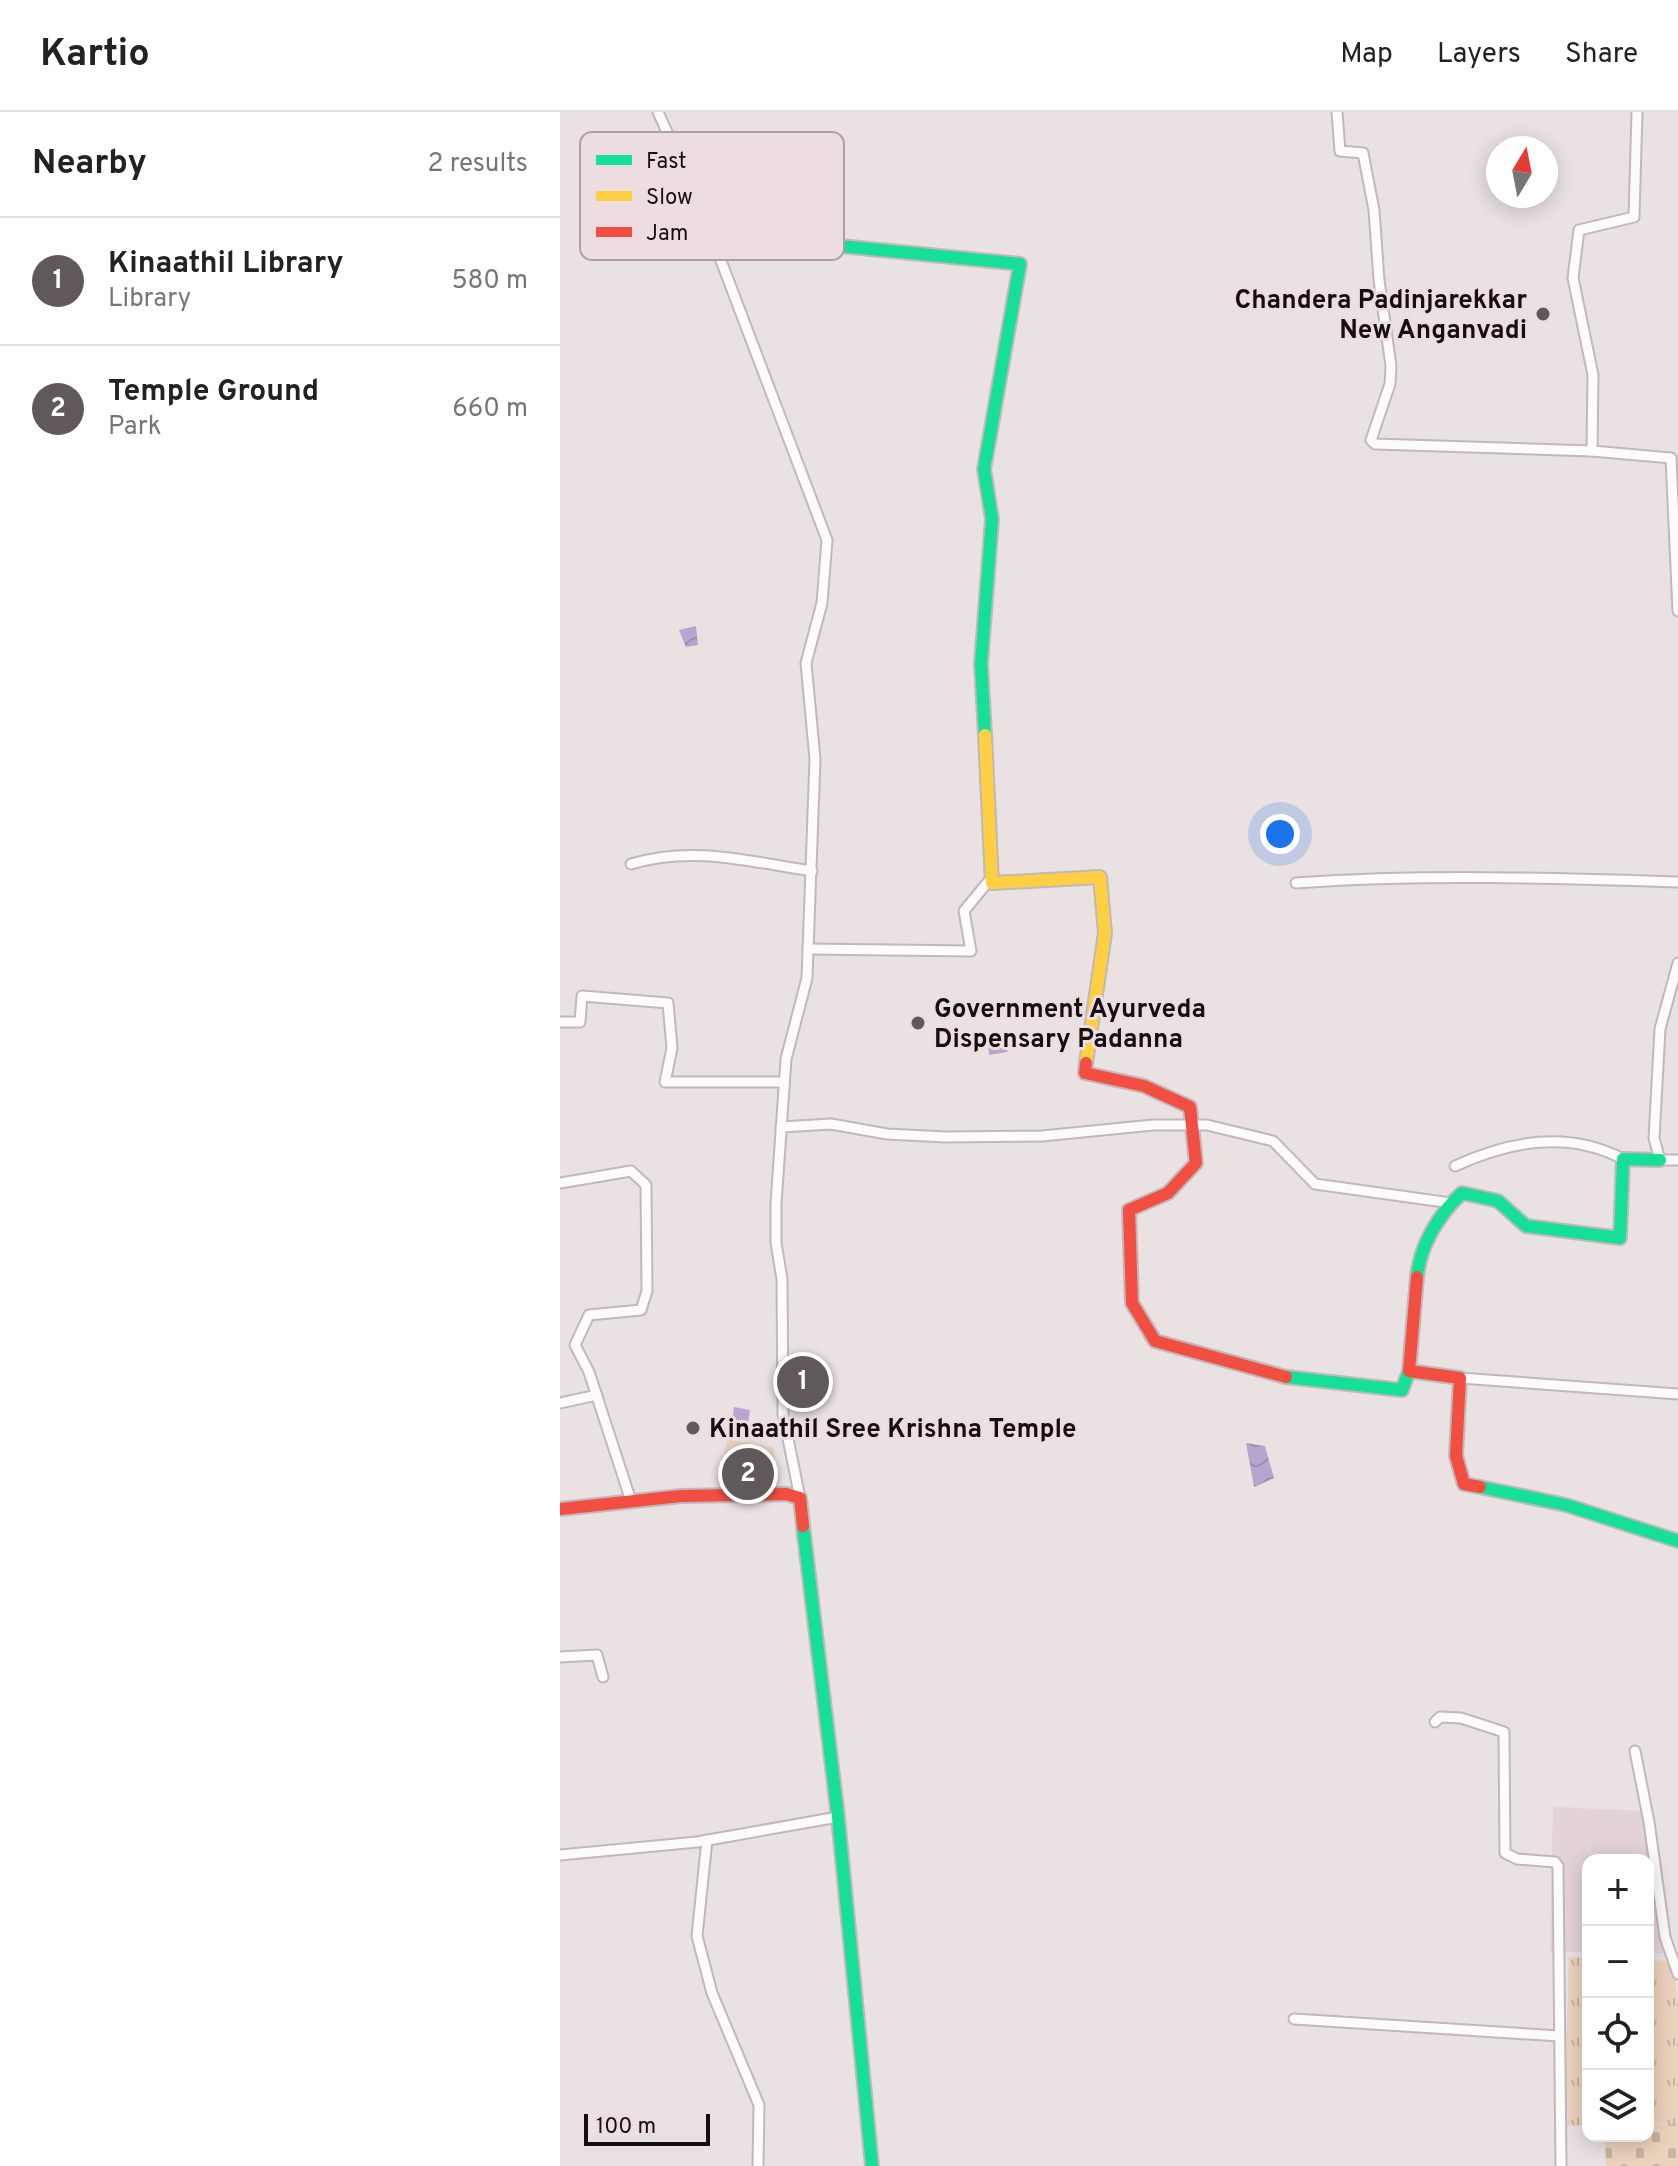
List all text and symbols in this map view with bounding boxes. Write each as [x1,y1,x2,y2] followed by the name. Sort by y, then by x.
[40,31,150,80] text: Kartio
[1340,37,1393,73] text: Map
[1437,37,1521,73] text: Layers
[1565,37,1638,73] text: Share
[580,132,844,260] legend
[1486,136,1558,208] north arrow
[32,143,147,186] text: Nearby
[428,148,528,181] text: 2 results
[646,149,687,176] text: Fast
[646,185,693,212] text: Slow
[646,221,689,248] text: Jam
[108,246,344,283] text: Kinaathil Library
[53,265,63,298] text: 1
[451,265,528,298] text: 580 m
[108,283,191,316] text: Library
[1235,285,1527,348] place label: Chandera Padinjarekkar New Anganvadi
[1534,305,1552,323] marker: Chandera Padinjarekkar New Anganvadi
[108,374,319,411] text: Temple Ground
[50,393,66,426] text: 2
[452,393,528,426] text: 660 m
[108,411,162,444] text: Park
[1260,814,1300,854] your location
[934,994,1206,1057] place label: Government Ayurveda Dispensary Padanna
[909,1014,927,1032] marker: Government Ayurveda Dispensary Padanna
[777,1352,829,1412] pin: 1
[709,1414,1077,1447] place label: Kinaathil Sree Krishna Temple
[684,1419,702,1437] marker: Kinaathil Sree Krishna Temple
[722,1444,774,1504] pin: 2
[1582,1854,1654,2142] map controls
[1582,1854,1654,1926] button: +
[1582,1926,1654,1998] button: −
[1582,1998,1654,2070] button: locate
[1582,2070,1654,2142] button: layers
[584,2110,710,2146] scale bar
[596,2114,656,2141] text: 100 m

